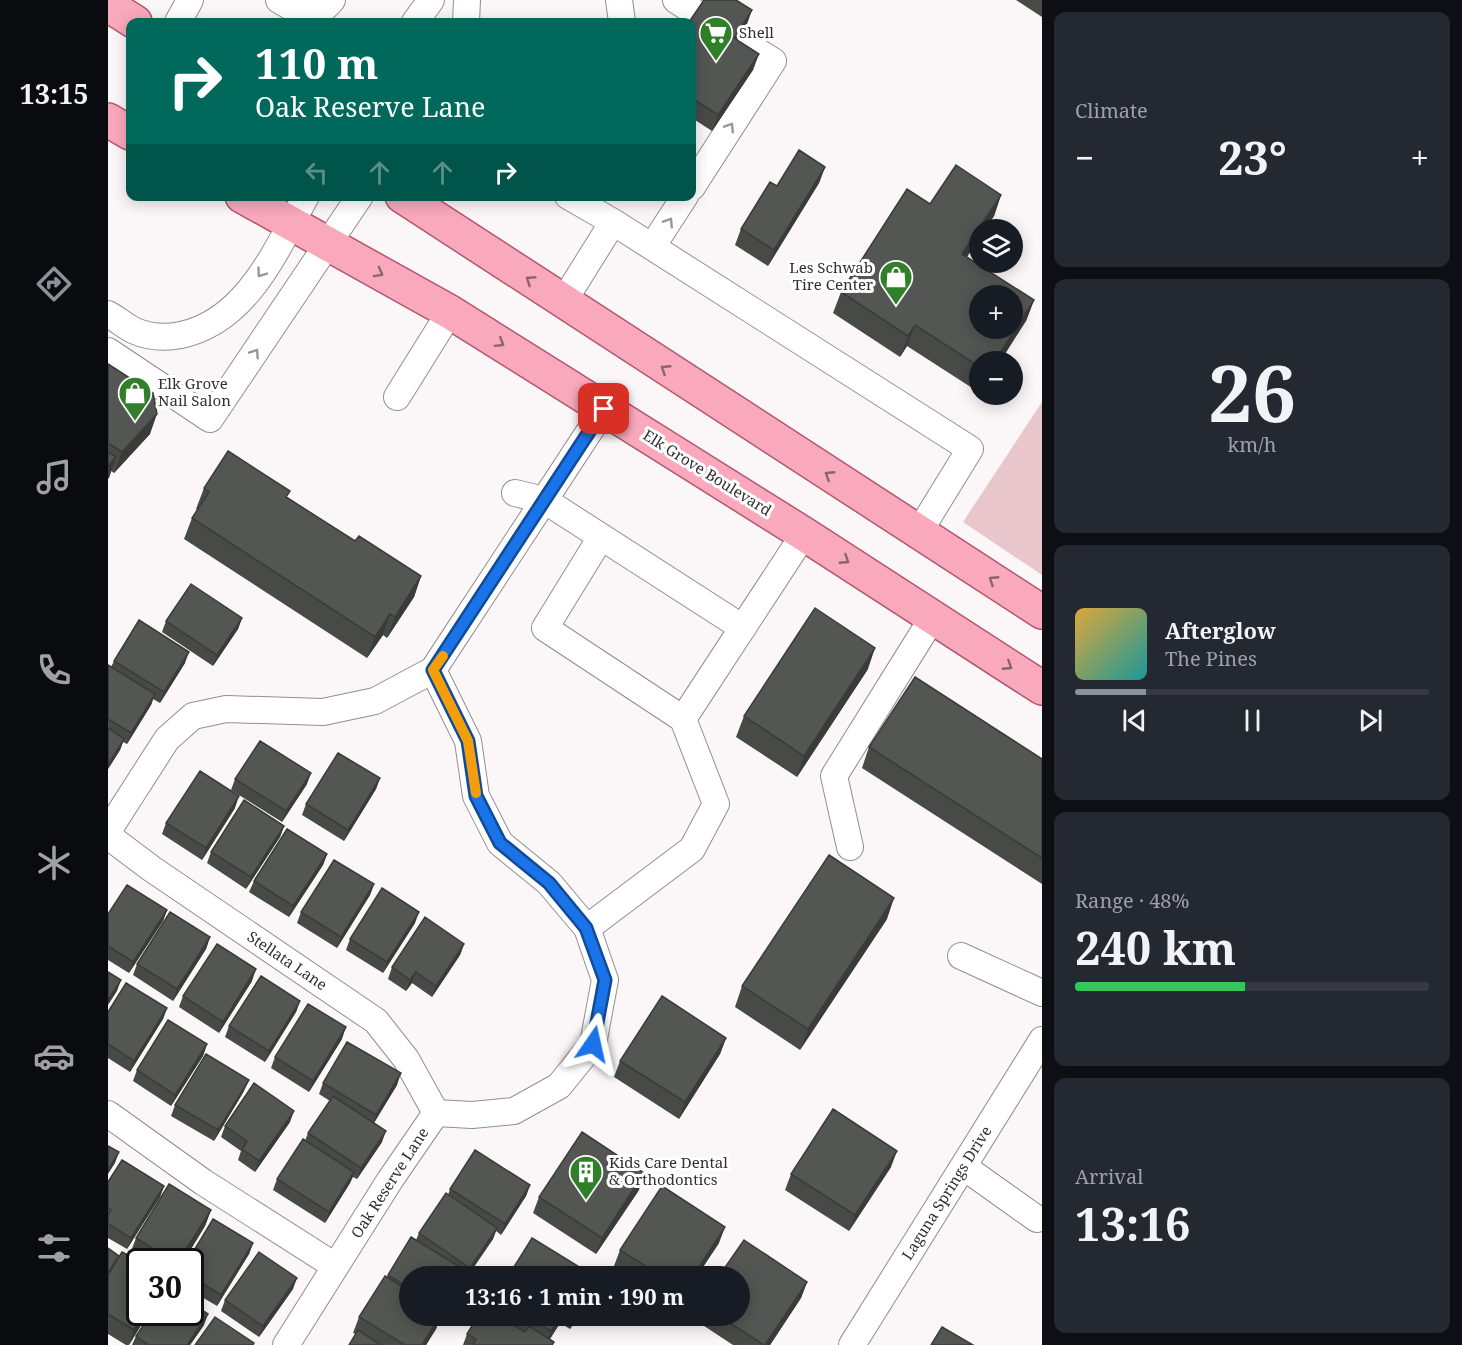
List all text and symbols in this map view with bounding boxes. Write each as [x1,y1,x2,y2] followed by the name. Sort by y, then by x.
[698,15,734,62] supermarket icon: Shell
[739,22,774,42] place label: Shell
[255,34,379,91] text: 110 m
[156,42,234,120] icon: right
[19,75,89,112] text: 13:15
[255,88,486,125] text: Oak Reserve Lane
[1075,97,1148,124] text: Climate
[723,123,735,133] one-way arrow
[1218,127,1287,188] text: 23°
[1075,135,1094,180] text: −
[1411,135,1429,180] text: +
[300,156,333,189] icon: left
[363,156,396,189] icon: ahead
[426,156,459,189] icon: ahead
[489,156,522,189] icon: right
[662,218,673,229] one-way arrow
[969,219,1023,405] map controls
[969,219,1023,273] button: layers
[789,257,873,294] place label: Les Schwab Tire Center
[878,259,914,306] shop icon: Les Schwab Tire Center
[33,263,75,305] icon: directions
[373,266,384,277] one-way arrow
[257,267,268,278] one-way arrow
[525,277,536,288] one-way arrow
[969,285,1023,339] button: +
[493,336,504,347] one-way arrow
[1208,339,1296,445] text: 26
[248,349,259,360] one-way arrow
[969,351,1023,405] button: −
[661,365,672,376] one-way arrow
[158,373,231,410] place label: Elk Grove Nail Salon
[117,375,153,422] shop icon: Elk Grove Nail Salon
[578,383,629,434] pin
[587,392,620,425] icon: arrive
[640,425,775,520] street label: Elk Grove Boulevard
[1227,431,1277,458] text: km/h
[33,456,75,498] icon: music
[825,470,835,482] one-way arrow
[838,553,849,564] one-way arrow
[989,576,999,588] one-way arrow
[1165,615,1276,645] text: Afterglow
[1165,645,1257,672] text: The Pines
[33,649,75,691] icon: phone
[1002,659,1012,671] one-way arrow
[1118,704,1151,737] icon: previous
[1236,704,1269,737] icon: pause
[1354,704,1387,737] icon: next
[33,842,75,884] icon: climate
[1075,887,1189,914] text: Range · 48%
[1075,917,1236,978] text: 240 km
[244,926,331,994] street label: Stellata Lane
[561,1012,625,1076] position arrow
[33,1035,75,1077] icon: car
[897,1122,996,1263] street label: Laguna Springs Drive
[346,1123,432,1242] street label: Oak Reserve Lane
[609,1152,728,1189] place label: Kids Care Dental & Orthodontics
[568,1154,604,1201] building icon: Kids Care Dental & Orthodontics
[1075,1163,1143,1190] text: Arrival
[1075,1193,1190,1254] text: 13:16
[33,1227,75,1269] icon: filters
[126,1248,204,1326] speed limit sign: 30
[465,1281,684,1311] text: 13:16 · 1 min · 190 m

